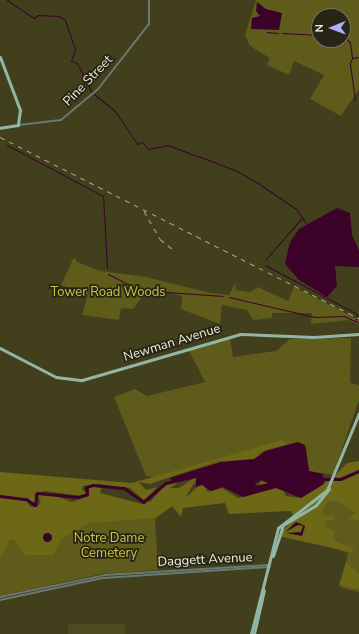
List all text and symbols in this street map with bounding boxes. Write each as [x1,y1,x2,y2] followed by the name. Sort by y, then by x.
[311,8,351,48] north arrow
[312,24,327,32] text: N
[60,52,116,110] street label: Pine Street
[50,284,166,300] park label: Tower Road Woods
[122,321,222,365] street label: Newman Avenue
[74,531,144,562] park label: Notre Dame Cemetery
[157,550,253,570] street label: Daggett Avenue

